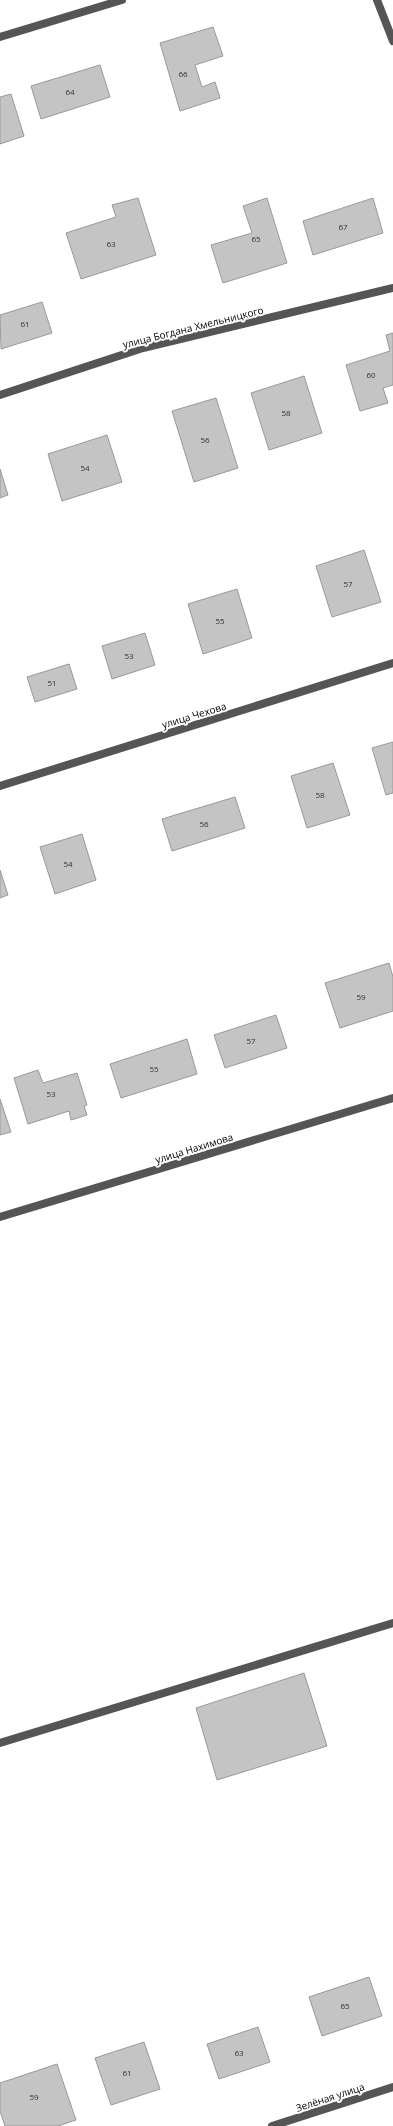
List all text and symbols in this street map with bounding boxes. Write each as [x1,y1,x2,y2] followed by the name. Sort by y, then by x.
[178,68,188,79] house number: 66
[65,86,75,97] house number: 64
[338,221,348,232] house number: 67
[251,233,261,244] house number: 65
[106,238,116,249] house number: 63
[121,303,265,351] street label: улица Богдана Хмельницкого
[20,318,30,329] house number: 61
[366,369,376,380] house number: 60
[281,407,291,418] house number: 58
[200,434,210,445] house number: 56
[80,462,90,473] house number: 54
[343,578,353,589] house number: 57
[215,615,225,626] house number: 55
[124,650,134,661] house number: 53
[47,677,57,688] house number: 51
[160,699,228,731] street label: улица Чехова
[315,789,325,800] house number: 58
[199,818,209,829] house number: 56
[63,858,73,869] house number: 54
[356,991,366,1002] house number: 59
[246,1035,256,1046] house number: 57
[149,1063,159,1074] house number: 55
[46,1088,56,1099] house number: 53
[153,1130,235,1166] street label: улица Нахимова
[340,2000,350,2011] house number: 65
[234,2047,244,2058] house number: 63
[122,2067,132,2078] house number: 61
[294,2079,366,2115] street label: Зелёная улица
[29,2091,39,2102] house number: 59

